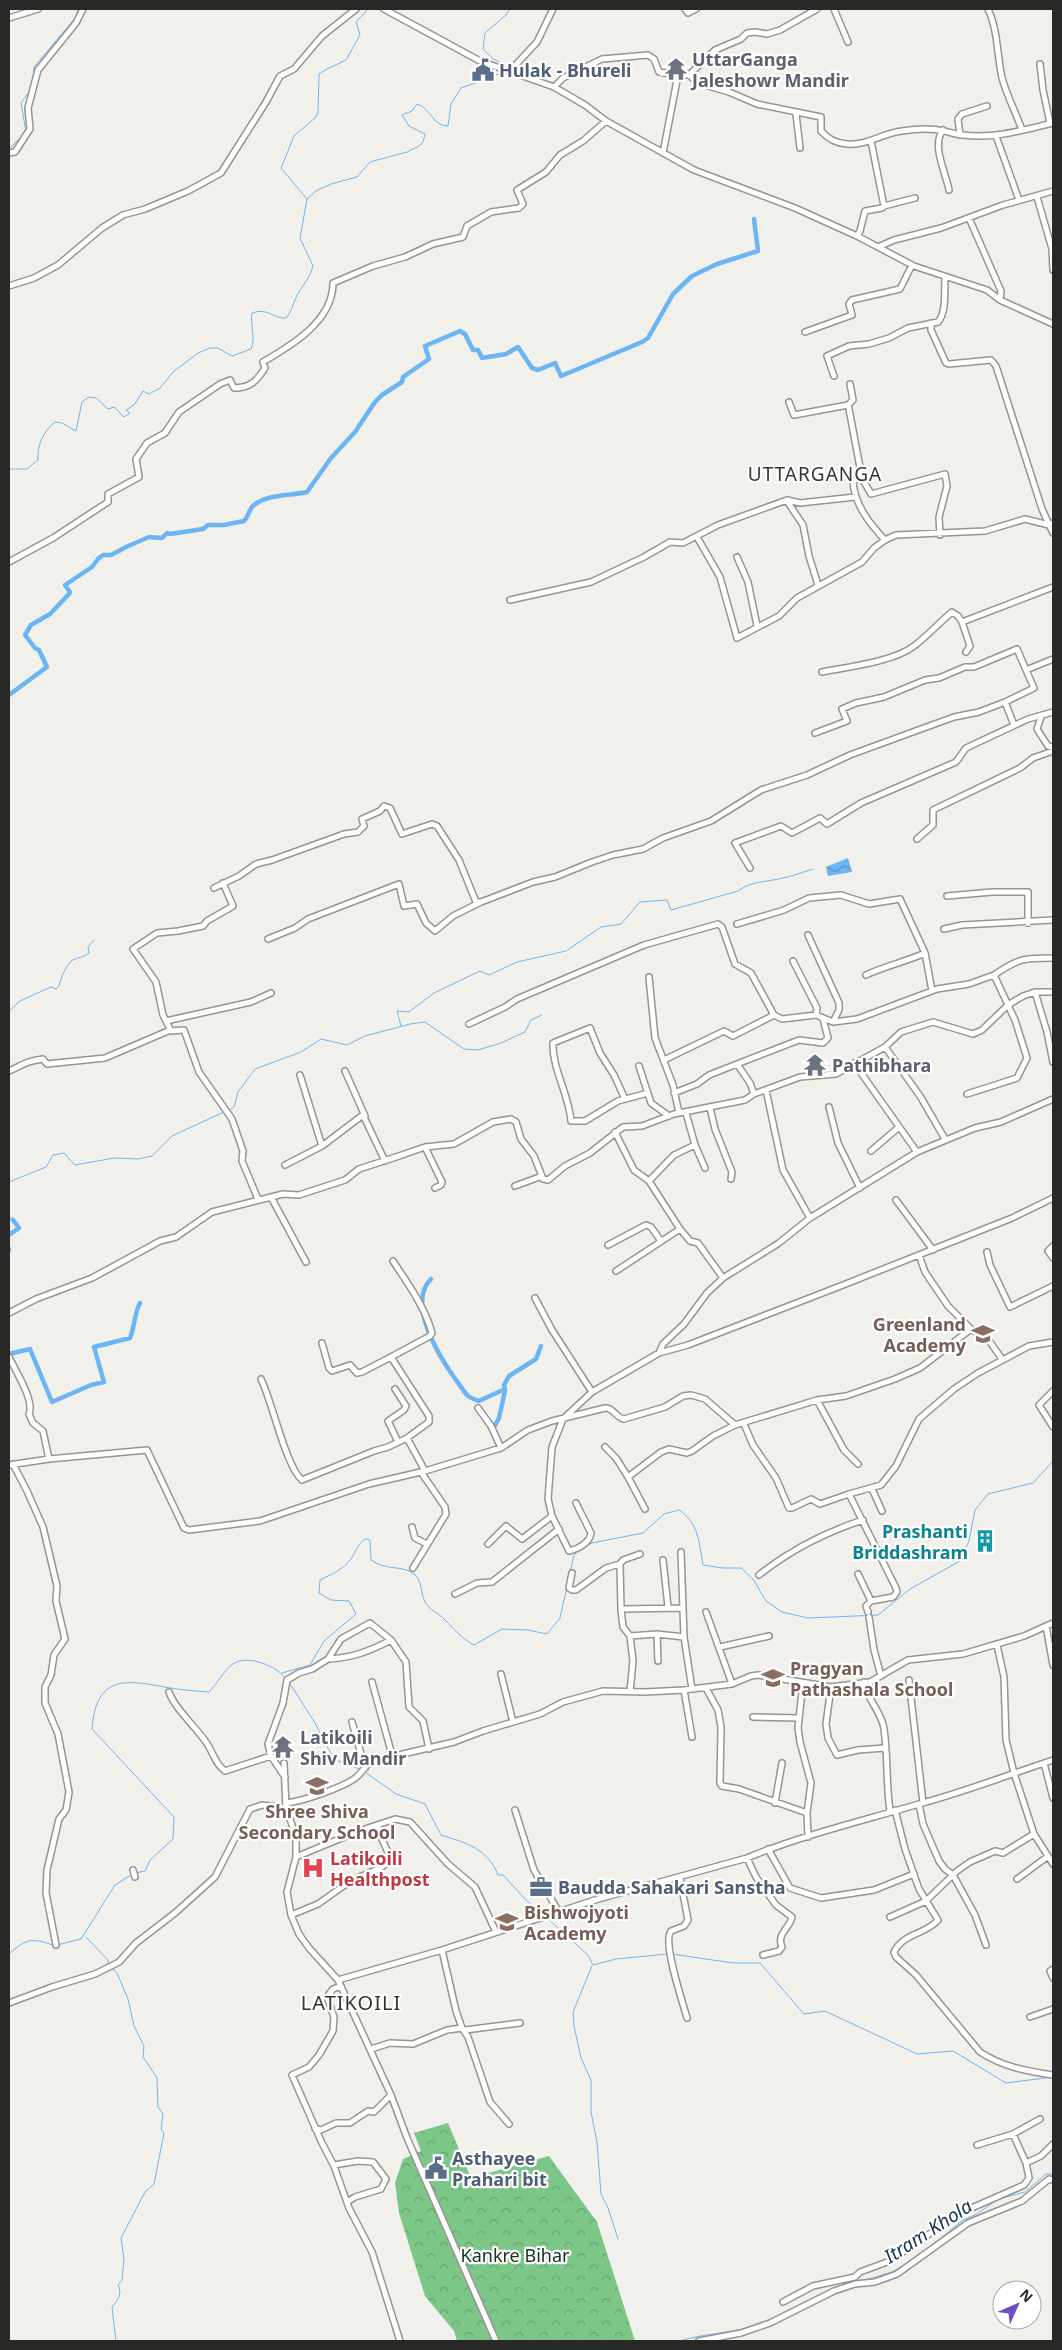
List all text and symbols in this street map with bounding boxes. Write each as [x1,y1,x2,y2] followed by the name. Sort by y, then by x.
[690,47,849,92] place label: UttarGanga Jaleshowr Mandir
[663,56,689,82] temple icon: UttarGanga Jaleshowr Mandir
[470,57,496,83] public building icon: Hulak - Bhureli
[499,58,631,82] place label: Hulak - Bhureli
[748,461,882,487] district label: UTTARGANGA
[802,1052,828,1078] temple icon: Pathibhara
[832,1053,931,1077] place label: Pathibhara
[873,1312,967,1357] place label: Greenland Academy
[970,1321,996,1347] school or university icon: Greenland Academy
[852,1519,968,1564] place label: Prashanti Briddashram
[972,1528,998,1554] building icon: Prashanti Briddashram
[790,1656,953,1701] place label: Pragyan Pathashala School
[760,1665,786,1691] school or university icon: Pragyan Pathashala School
[300,1725,406,1770] place label: Latikoili Shiv Mandir
[270,1734,296,1760] temple icon: Latikoili Shiv Mandir
[304,1773,330,1799] school or university icon: Shree Shiva Secondary School
[239,1799,395,1844] place label: Shree Shiva Secondary School
[330,1846,430,1891] place label: Latikoili Healthpost
[300,1855,326,1881] hospital icon: Latikoili Healthpost
[528,1874,554,1900] office icon: Baudda Sahakari Sanstha
[558,1875,786,1899] place label: Baudda Sahakari Sanstha
[524,1900,629,1945] place label: Bishwojyoti Academy
[494,1909,520,1935] school or university icon: Bishwojyoti Academy
[301,1989,401,2016] district label: LATIKOILI
[452,2146,547,2191] place label: Asthayee Prahari bit
[423,2155,449,2181] public building icon: Asthayee Prahari bit
[878,2193,977,2270] water label: Itram Khola
[461,2243,570,2267] park label: Kankre Bihar
[992,2280,1042,2330] north arrow
[1016,2285,1037,2306] text: N

